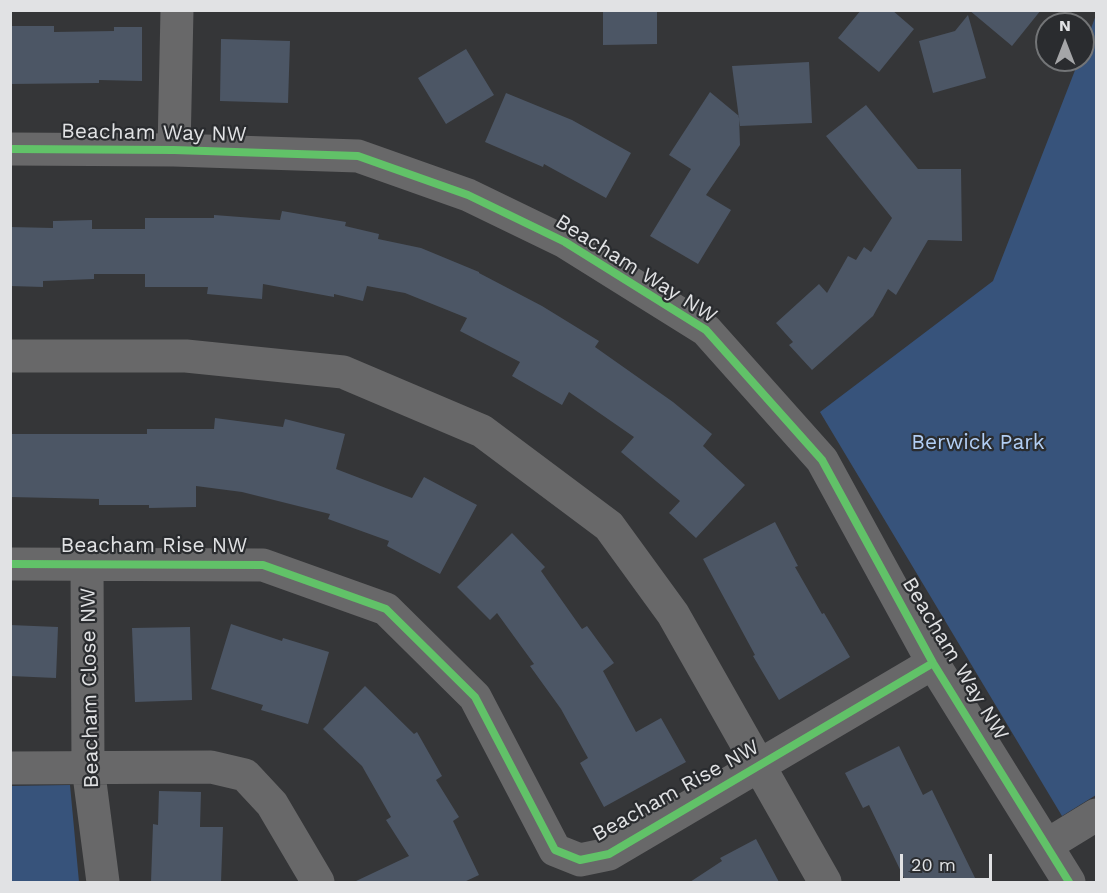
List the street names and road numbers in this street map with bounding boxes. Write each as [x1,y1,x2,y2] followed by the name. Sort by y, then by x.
[61,119,247,147] street label: Beacham Way NW
[551,209,721,329] street label: Beacham Way NW
[61,533,247,559] street label: Beacham Rise NW
[896,573,1014,745] street label: Beacham Way NW
[76,587,104,789] street label: Beacham Close NW
[588,735,764,847] street label: Beacham Rise NW

